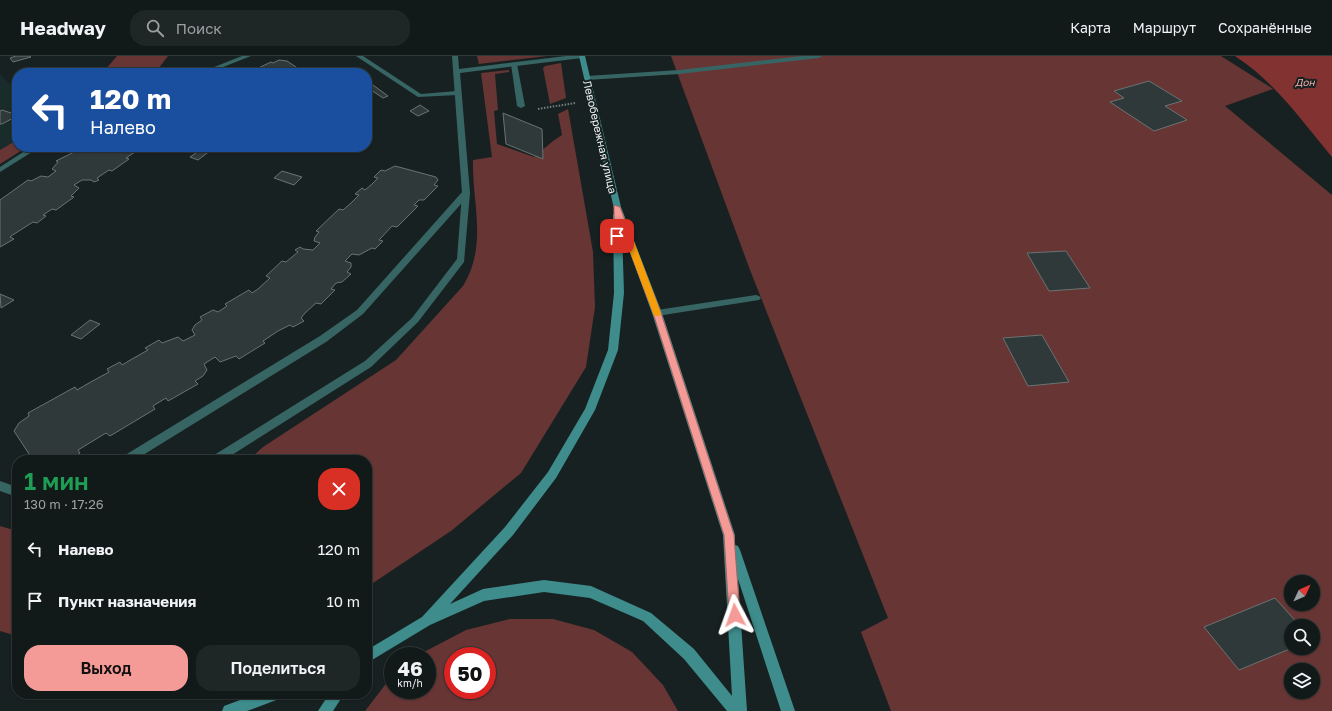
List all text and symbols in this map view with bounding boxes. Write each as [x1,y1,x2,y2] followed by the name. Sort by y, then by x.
[130,10,410,46] search box
[20,16,106,39] text: Headway
[144,17,166,39] icon: search
[176,19,222,37] text: Поиск
[1070,19,1111,36] text: Карта
[1133,19,1196,36] text: Маршрут
[1218,19,1312,36] text: Сохранённые
[1294,76,1316,88] water label: Дон
[581,79,620,195] street label: Левобережная улица
[90,82,171,115] text: 120 m
[24,84,76,136] icon: left
[90,116,156,138] text: Налево
[600,219,634,253] pin
[606,225,628,247] icon: arrive
[24,466,89,495] text: 1 мин
[318,468,360,510] button: close
[24,496,104,512] text: 130 m · 17:26
[24,538,46,560] icon: left
[58,540,114,558] text: Налево
[318,540,360,558] text: 120 m
[1284,575,1320,611] north arrow
[1284,575,1320,699] map controls
[24,590,46,612] icon: arrive
[58,592,196,610] text: Пункт назначения
[326,592,360,610] text: 10 m
[714,594,756,636] position arrow
[1284,619,1320,655] button: search
[24,645,188,691] button: Выход
[196,645,360,691] button: Поделиться
[444,647,496,699] speed limit sign: 50
[397,656,423,680] text: 46
[1284,663,1320,699] button: layers
[397,677,423,689] text: km/h

